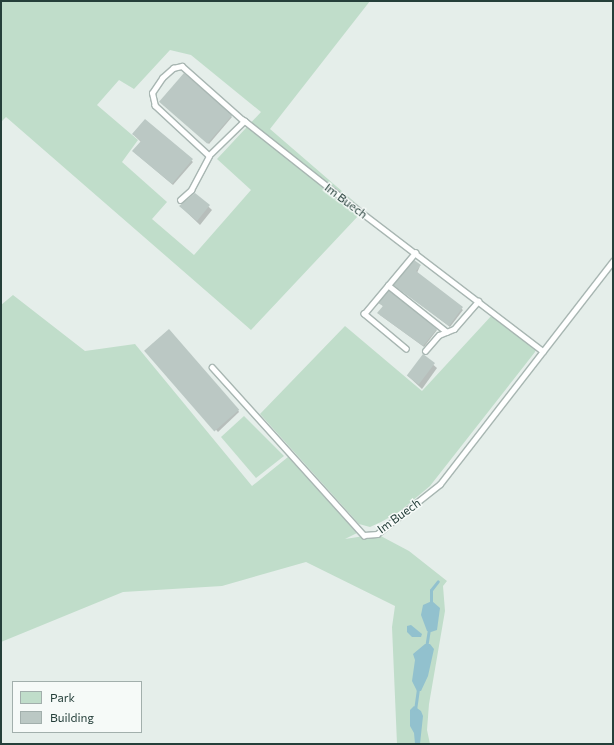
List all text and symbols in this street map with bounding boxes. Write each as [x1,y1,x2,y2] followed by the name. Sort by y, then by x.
[322,180,370,222] street label: Im Buech
[375,496,423,536] street label: Im Buech
[12,681,142,733] legend
[50,690,75,704] text: Park
[50,710,94,724] text: Building

